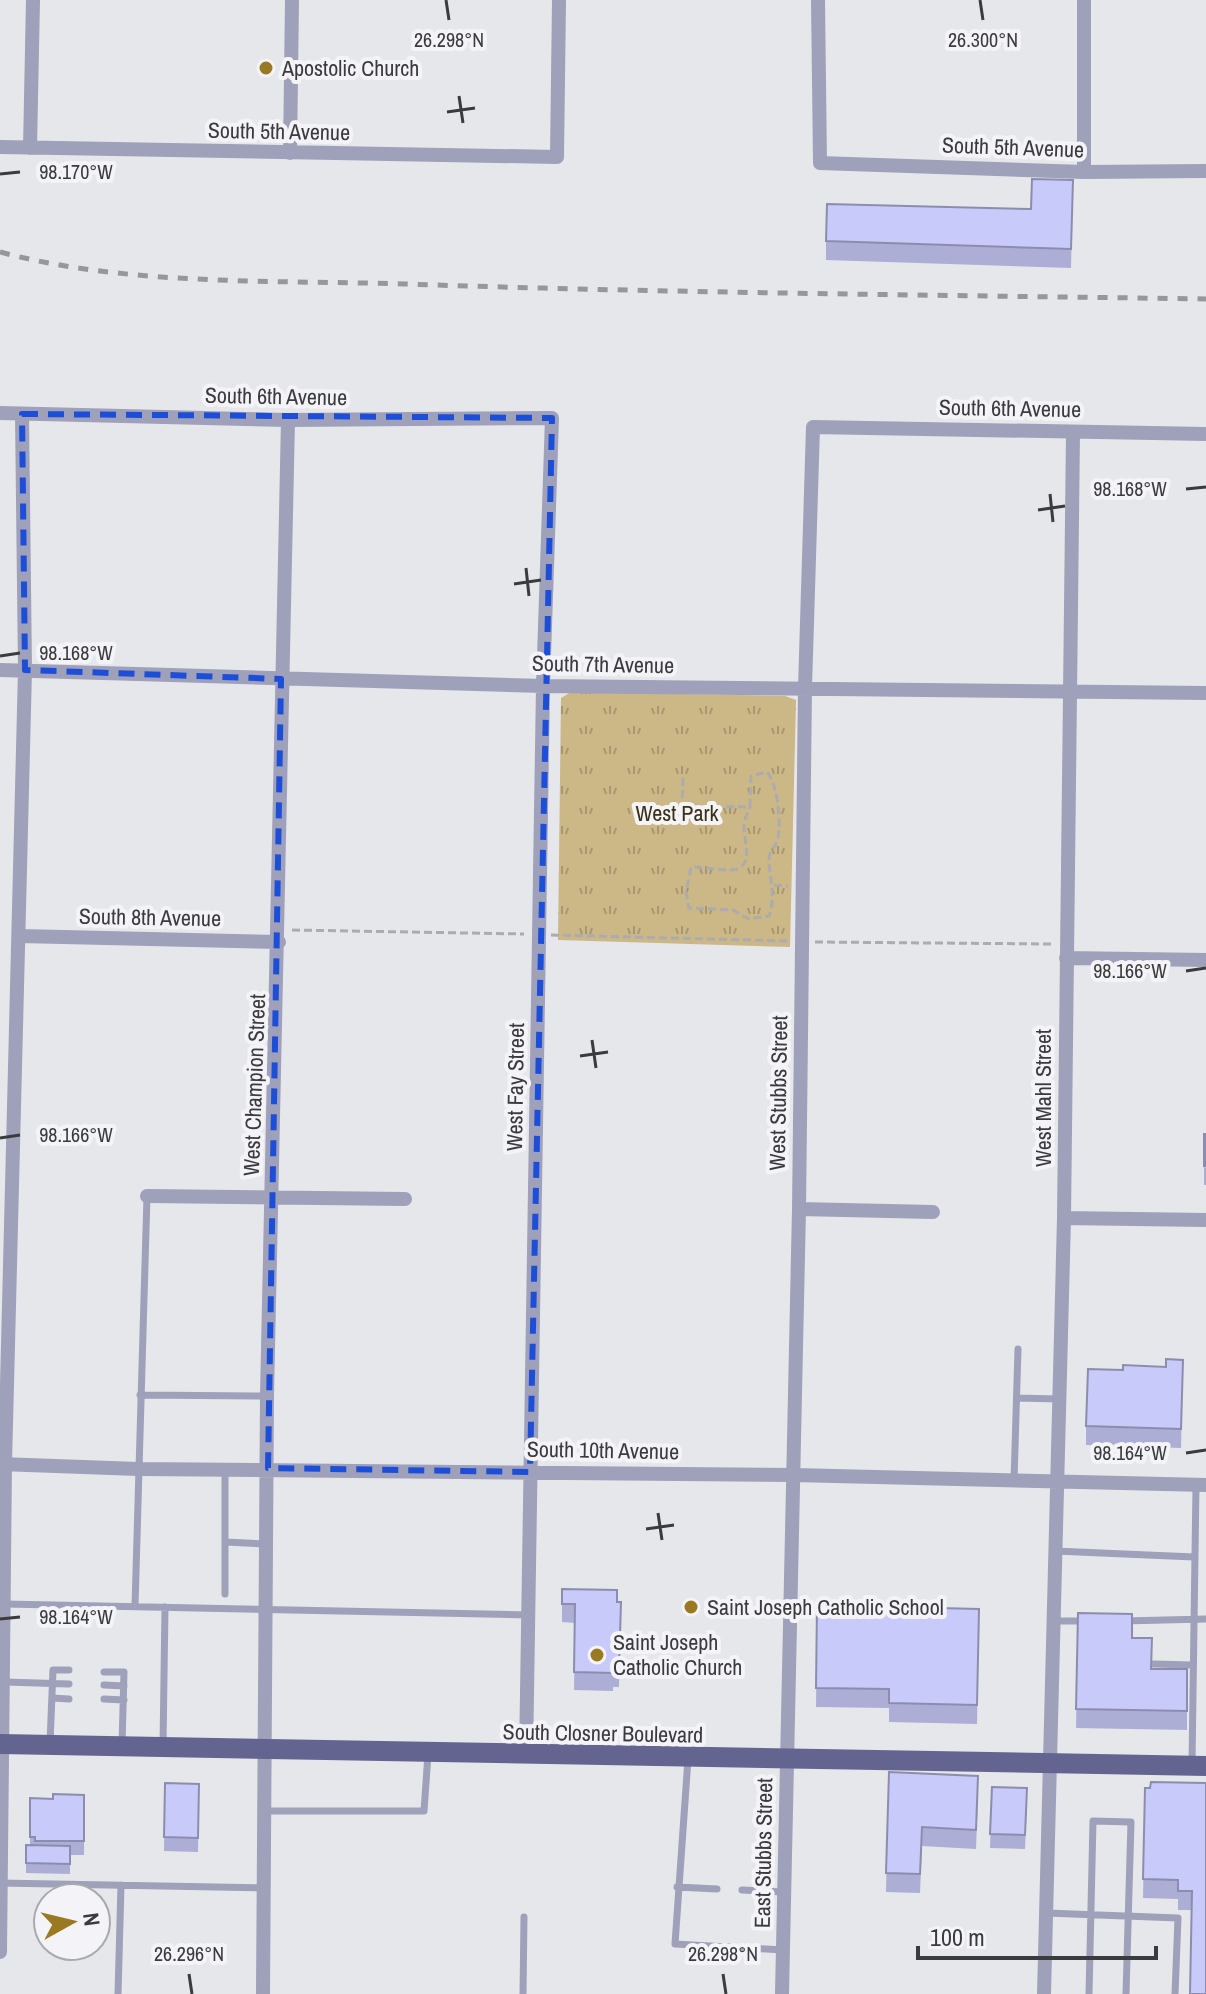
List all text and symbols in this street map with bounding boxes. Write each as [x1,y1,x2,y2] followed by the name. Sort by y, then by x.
[414,26,484,53] text: 26.298°N
[948,26,1018,53] text: 26.300°N
[281,53,419,83] place label: Apostolic Church
[257,59,275,77] marker: Apostolic Church
[208,115,350,147] street label: South 5th Avenue
[941,130,1085,164] street label: South 5th Avenue
[39,158,113,185] text: 98.170°W
[205,380,347,412] street label: South 6th Avenue
[939,392,1081,424] street label: South 6th Avenue
[1093,475,1167,502] text: 98.168°W
[39,639,113,666] text: 98.168°W
[532,648,674,680] street label: South 7th Avenue
[636,798,719,828] park label: West Park
[79,901,221,933] street label: South 8th Avenue
[1093,957,1167,984] text: 98.166°W
[236,993,272,1177] street label: West Champion Street
[762,1015,794,1171] street label: West Stubbs Street
[499,1023,531,1151] street label: West Fay Street
[1028,1029,1058,1167] street label: West Mahl Street
[39,1121,113,1148] text: 98.166°W
[527,1434,679,1466] street label: South 10th Avenue
[1093,1439,1167,1466] text: 98.164°W
[707,1592,944,1622] place label: Saint Joseph Catholic School
[682,1598,700,1616] marker: Saint Joseph Catholic School
[39,1603,113,1630] text: 98.164°W
[613,1627,742,1682] place label: Saint Joseph Catholic Church
[588,1646,606,1664] marker: Saint Joseph Catholic Church
[502,1716,704,1750] street label: South Closner Boulevard
[747,1778,779,1928] street label: East Stubbs Street
[32,1882,112,1962] north arrow
[918,1910,1156,1960] scale bar
[76,1911,108,1928] text: N
[930,1921,985,1953] text: 100 m
[154,1940,224,1967] text: 26.296°N
[688,1940,758,1967] text: 26.298°N

